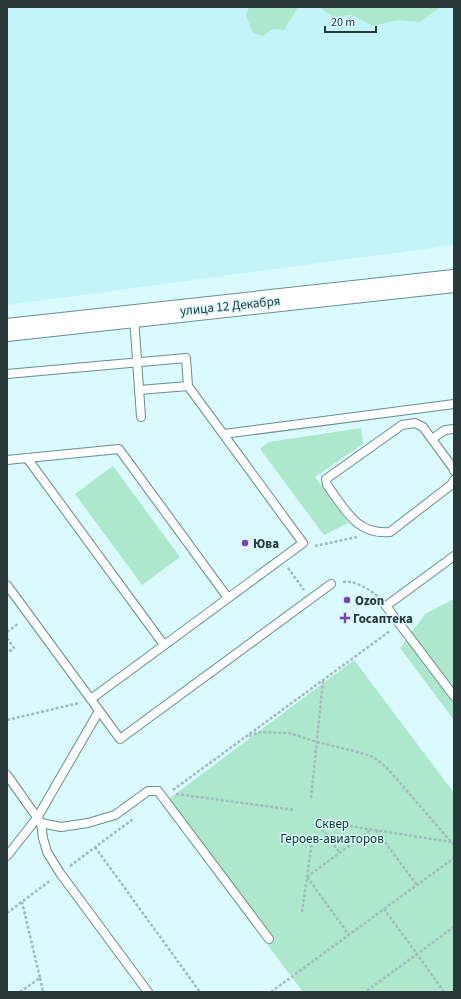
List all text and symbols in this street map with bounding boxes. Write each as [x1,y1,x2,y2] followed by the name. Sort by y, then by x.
[325,8,376,34] scale bar
[331,14,355,31] text: 20 m
[179,292,281,320] street label: улица 12 Декабря
[253,535,279,553] place label: Юва
[240,538,250,548] marker: Юва
[355,592,384,610] place label: Ozon
[342,595,352,605] marker: Ozon
[353,610,413,628] place label: Госаптека
[340,613,350,623] marker: Госаптека
[280,815,384,848] park label: Сквер Героев-авиаторов

